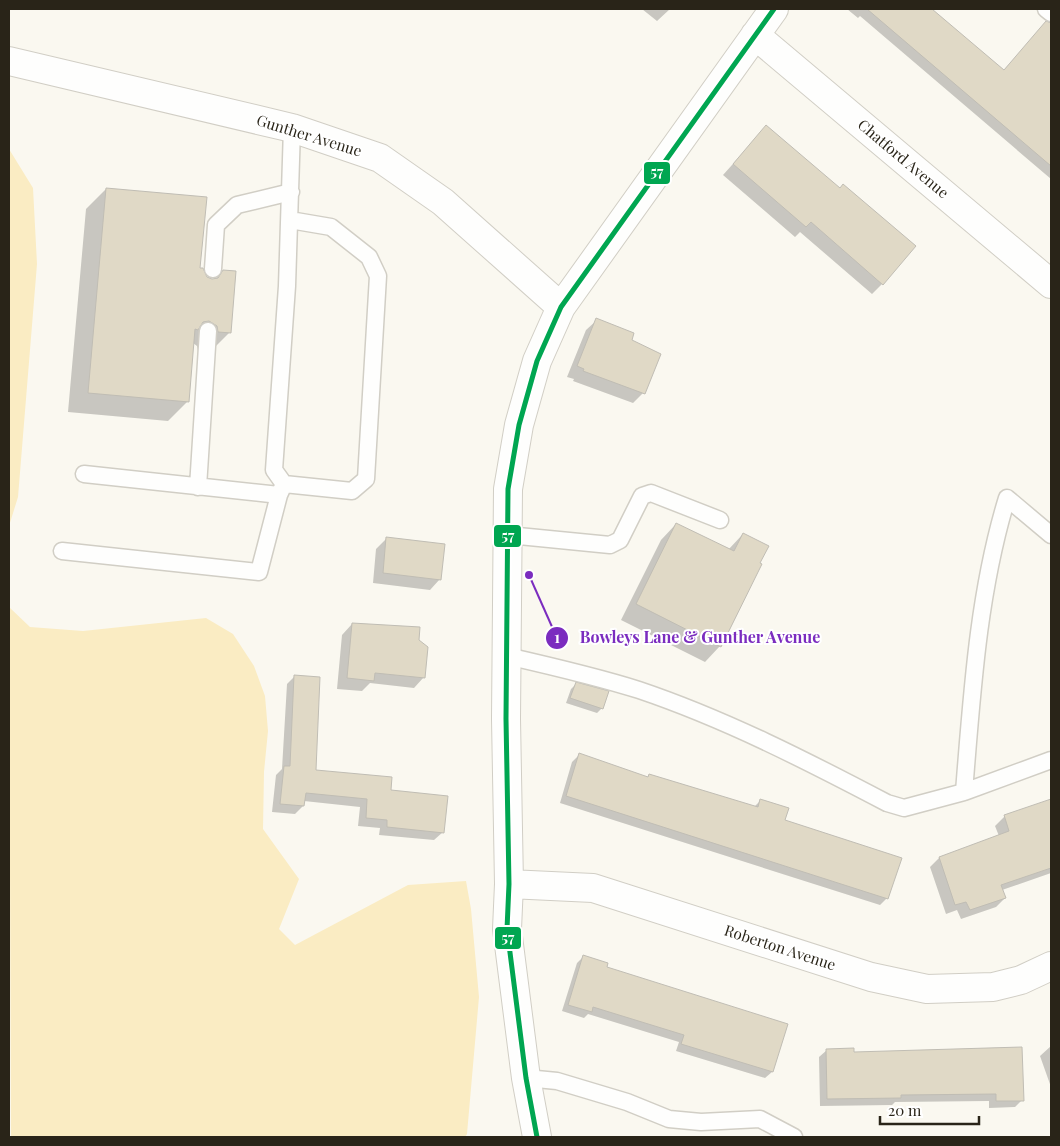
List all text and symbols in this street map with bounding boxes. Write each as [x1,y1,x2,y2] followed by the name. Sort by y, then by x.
[254,110,364,161] street label: Gunther Avenue
[854,114,953,202] street label: Chatford Avenue
[643,161,671,185] line badge: 57
[651,162,664,181] text: 57
[493,524,522,548] line badge: 57
[502,526,515,545] text: 57
[544,622,830,653] callout: Bowleys Lane & Gunther Avenue
[580,626,820,647] text: Bowleys Lane & Gunther Avenue
[554,627,560,647] text: 1
[722,920,839,974] street label: Roberton Avenue
[494,926,522,950] line badge: 57
[502,928,515,947] text: 57
[880,1094,979,1126] scale bar
[888,1100,922,1120] text: 20 m

